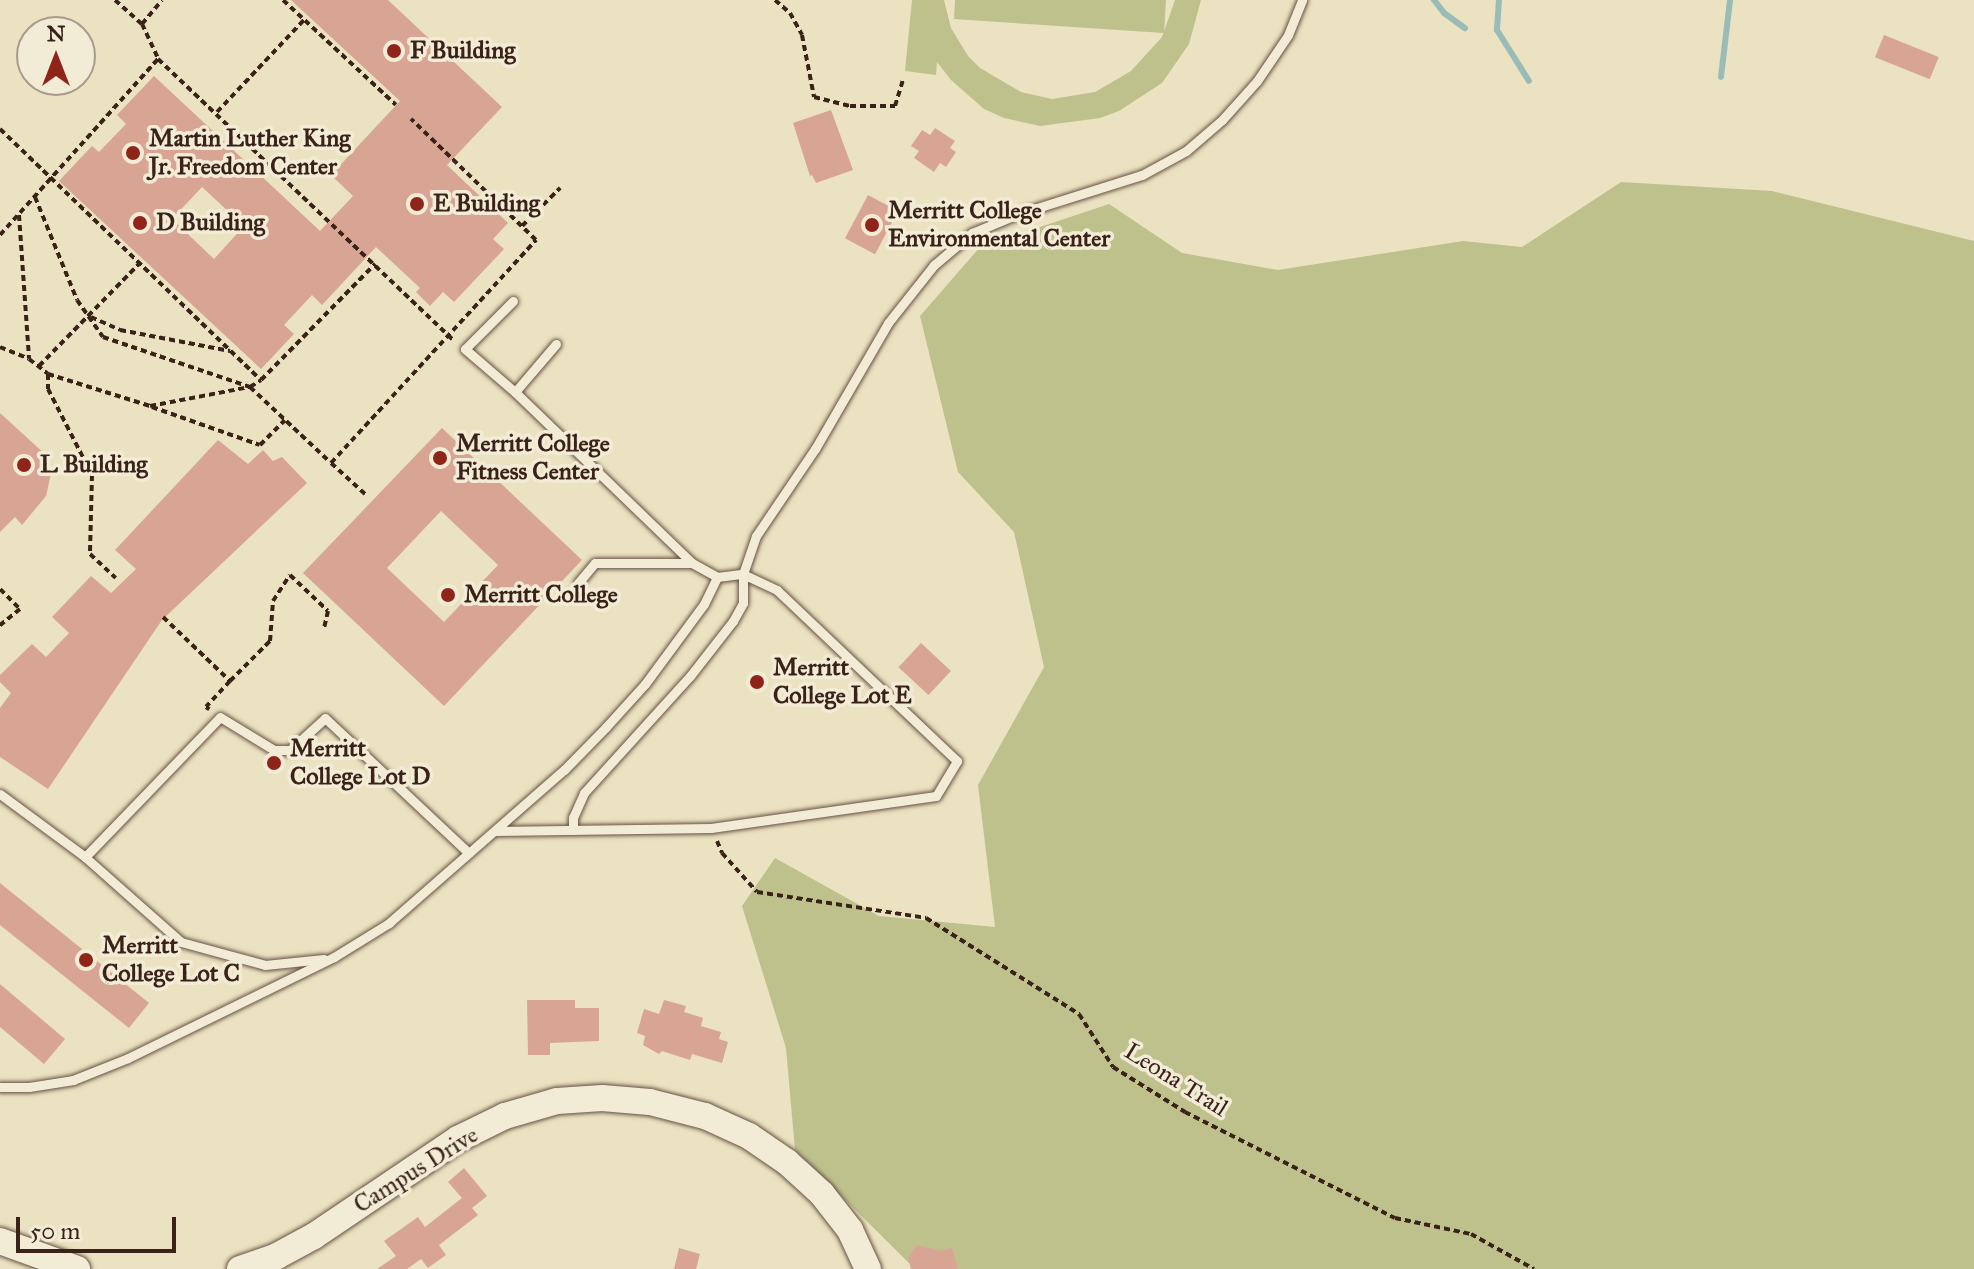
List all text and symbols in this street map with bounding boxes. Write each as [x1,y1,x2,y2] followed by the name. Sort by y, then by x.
[16,16,96,96] north arrow
[47,20,65,47] text: N
[410,37,515,65] place label: F Building
[385,42,403,60] marker: F Building
[149,125,350,181] place label: Martin Luther King Jr. Freedom Center
[124,144,142,162] marker: Martin Luther King Jr. Freedom Center
[433,190,540,218] place label: E Building
[408,195,426,213] marker: E Building
[888,197,1110,253] place label: Merritt College Environmental Center
[156,209,265,237] place label: D Building
[131,214,149,232] marker: D Building
[863,216,881,234] marker: Merritt College Environmental Center
[456,430,610,486] place label: Merritt College Fitness Center
[431,449,449,467] marker: Merritt College Fitness Center
[40,451,147,479] place label: L Building
[15,456,33,474] marker: L Building
[464,581,618,609] place label: Merritt College
[439,586,457,604] marker: Merritt College
[773,654,912,710] place label: Merritt College Lot E
[748,673,766,691] marker: Merritt College Lot E
[290,735,430,791] place label: Merritt College Lot D
[265,754,283,772] marker: Merritt College Lot D
[102,932,240,988] place label: Merritt College Lot C
[77,951,95,969] marker: Merritt College Lot C
[1119,1037,1233,1123] street label: Leona Trail
[349,1120,483,1220] street label: Campus Drive
[20,1201,180,1251] scale bar
[30,1216,80,1246] text: 50 m

